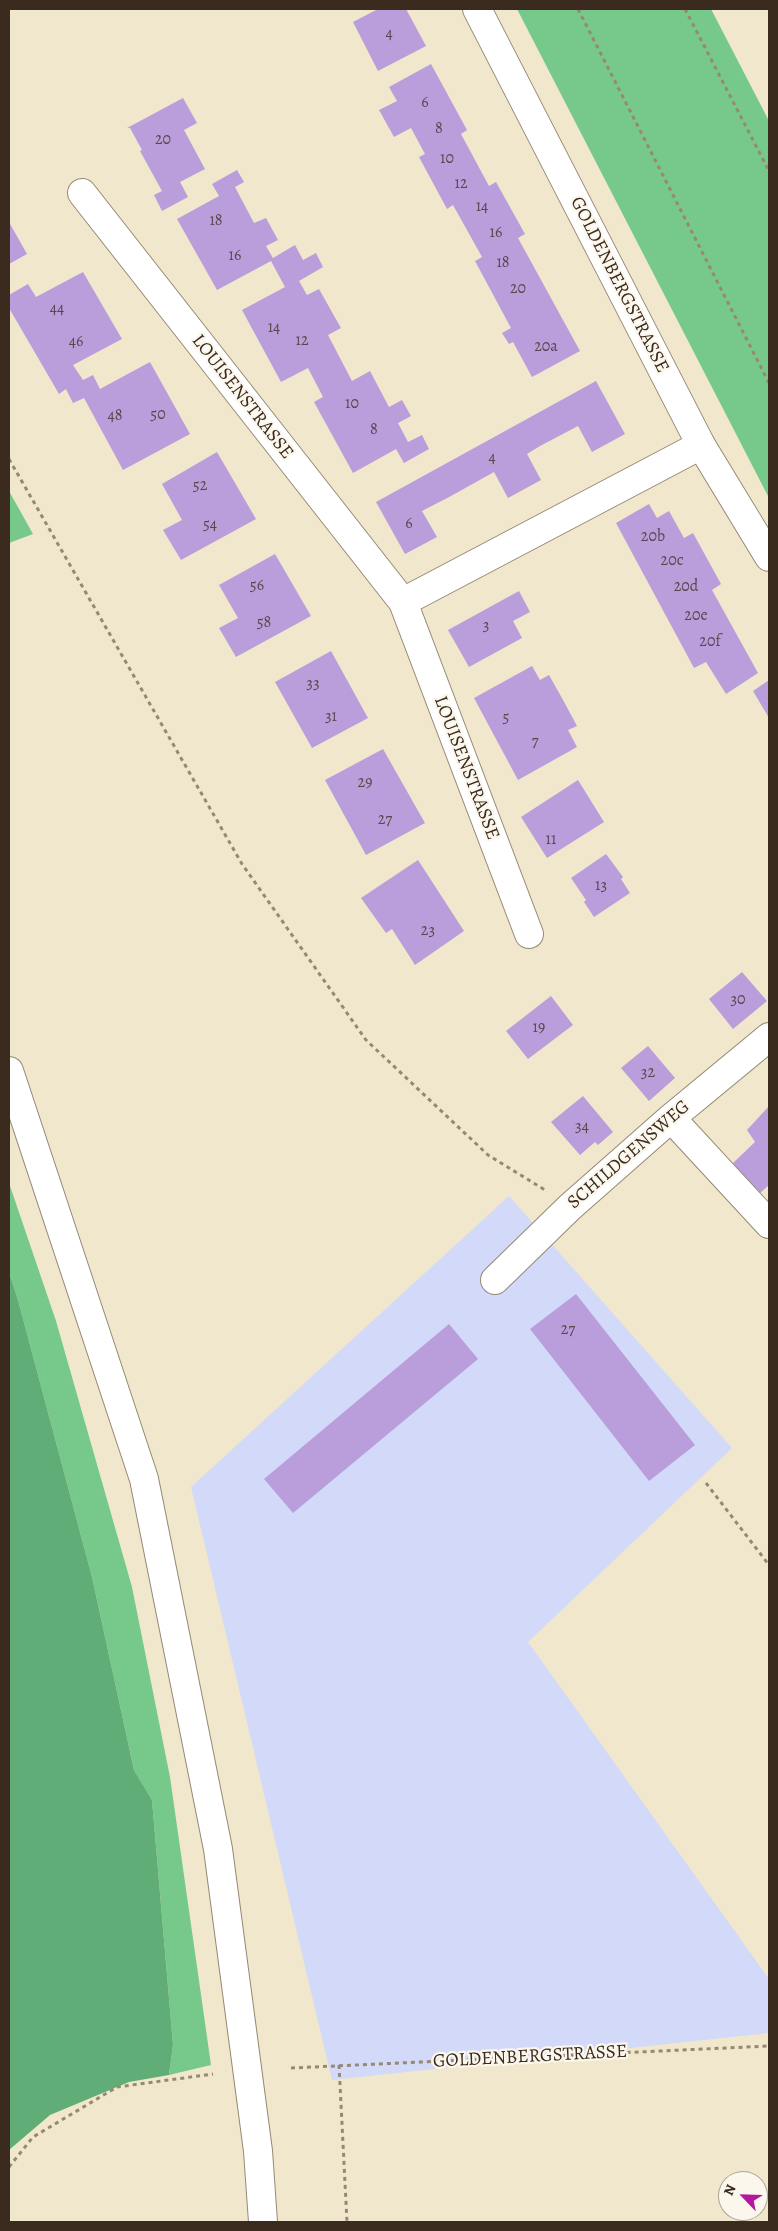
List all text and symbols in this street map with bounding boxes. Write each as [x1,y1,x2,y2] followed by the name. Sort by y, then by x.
[385,24,393,44] house number: 4
[421,93,429,113] house number: 6
[435,119,443,139] house number: 8
[155,130,171,150] house number: 20
[440,149,454,169] house number: 10
[454,174,468,194] house number: 12
[565,193,673,377] street label: GOLDENBERGSTRASSE
[476,197,488,217] house number: 14
[209,211,223,231] house number: 18
[490,223,502,243] house number: 16
[229,246,241,266] house number: 16
[496,253,510,273] house number: 18
[510,279,526,299] house number: 20
[50,299,64,319] house number: 44
[268,318,280,338] house number: 14
[186,330,298,464] street label: LOUISENSTRASSE
[295,331,309,351] house number: 12
[69,332,83,352] house number: 46
[534,337,558,357] house number: 20a
[345,394,359,414] house number: 10
[150,405,166,425] house number: 50
[107,406,123,426] house number: 48
[370,420,378,440] house number: 8
[488,448,496,468] house number: 4
[193,476,207,496] house number: 52
[405,514,413,534] house number: 6
[203,515,217,535] house number: 54
[641,527,665,547] house number: 20b
[661,551,683,571] house number: 20c
[250,576,264,596] house number: 56
[674,577,698,597] house number: 20d
[684,606,708,626] house number: 20e
[257,613,271,633] house number: 58
[483,616,489,636] house number: 3
[699,632,721,652] house number: 20f
[306,674,320,694] house number: 33
[428,693,504,843] street label: LOUISENSTRASSE
[325,707,337,727] house number: 31
[503,708,509,728] house number: 5
[532,732,538,752] house number: 7
[358,773,372,793] house number: 29
[378,810,392,830] house number: 27
[546,830,556,850] house number: 11
[595,876,607,896] house number: 13
[421,921,435,941] house number: 23
[730,990,746,1010] house number: 30
[533,1018,545,1038] house number: 19
[641,1063,655,1083] house number: 32
[563,1096,695,1214] street label: SCHILDGENSWEG
[575,1117,589,1137] house number: 34
[561,1320,575,1340] house number: 27
[432,2041,628,2073] street label: GOLDENBERGSTRASSE
[718,2171,768,2221] north arrow
[719,2182,741,2199] text: N

